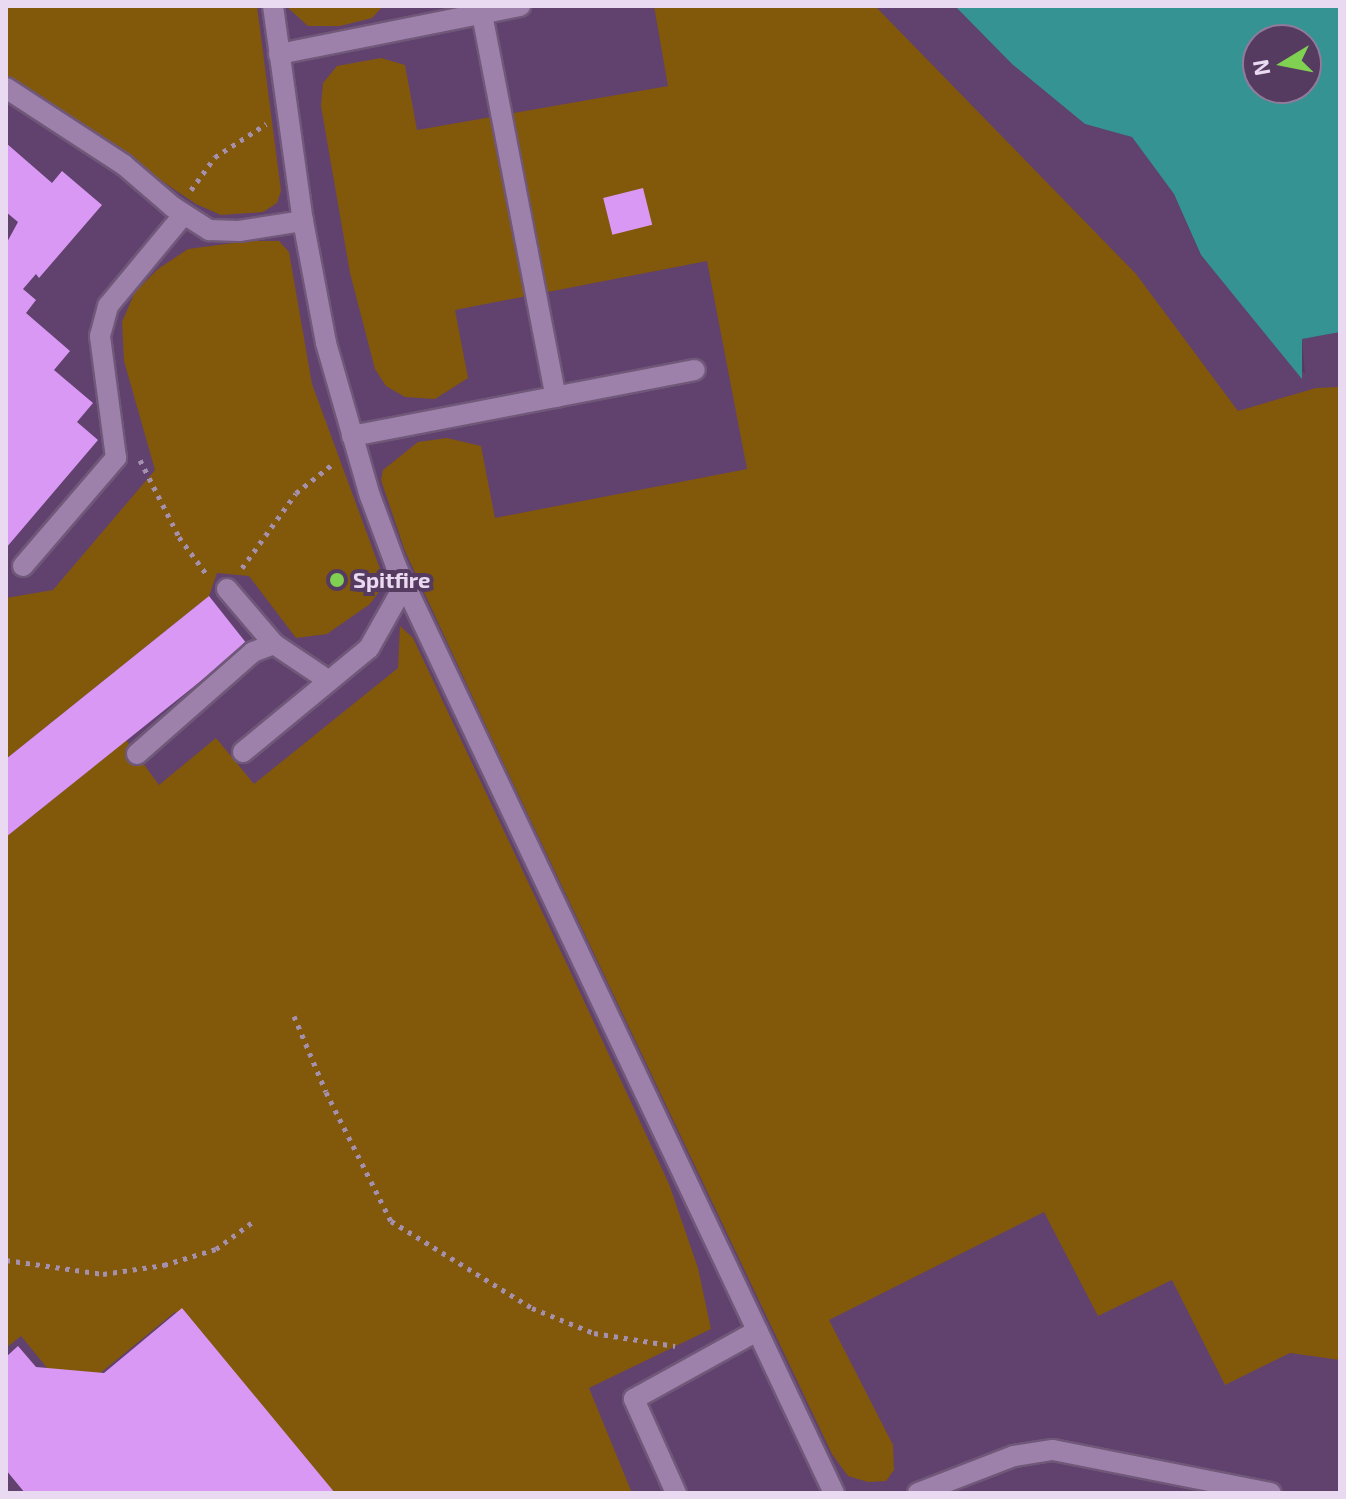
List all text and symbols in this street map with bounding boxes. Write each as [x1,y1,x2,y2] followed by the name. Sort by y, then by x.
[1242,24,1322,104] north arrow
[1246,58,1275,78] text: N
[353,567,430,593] place label: Spitfire
[328,571,346,589] marker: Spitfire

